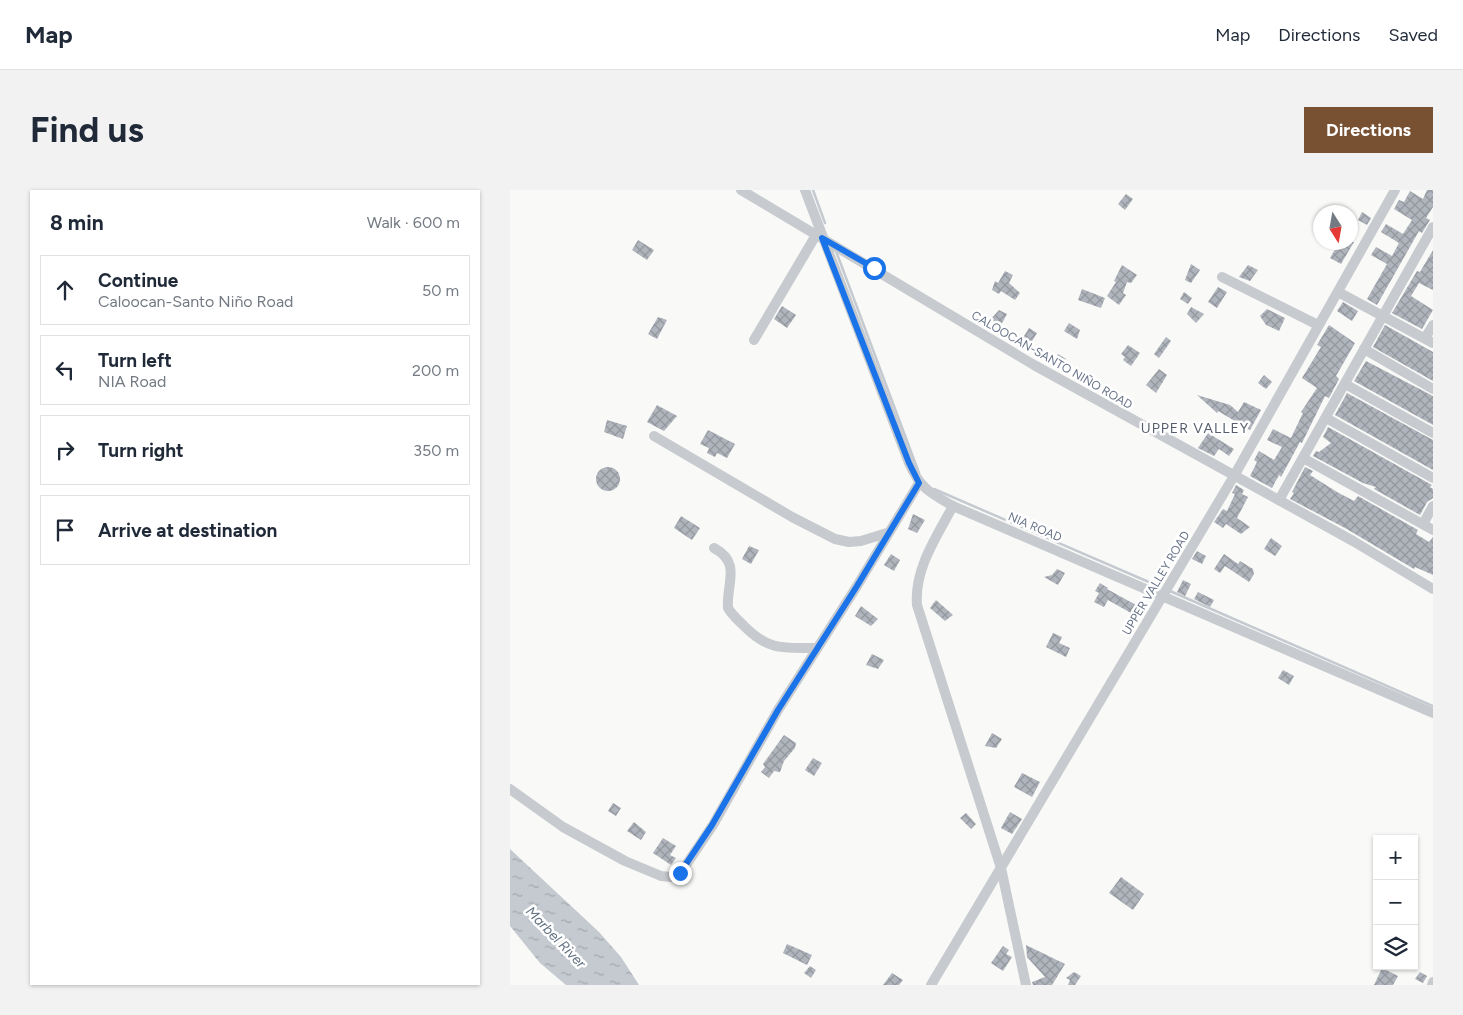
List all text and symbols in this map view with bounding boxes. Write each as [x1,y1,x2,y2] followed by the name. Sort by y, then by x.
[25,20,73,49] text: Map
[1215,24,1250,46] text: Map
[1278,24,1360,46] text: Directions
[1388,24,1438,46] text: Saved
[1304,107,1433,153] button: Directions
[30,109,144,151] text: Find us
[1313,205,1358,250] north arrow
[50,210,104,235] text: 8 min
[367,213,460,232] text: Walk · 600 m
[863,257,886,280] route start
[98,269,178,292] text: Continue
[51,276,79,304] icon: ahead
[422,281,459,300] text: 50 m
[98,292,293,311] text: Caloocan-Santo Niño Road
[969,308,1135,412] street label: CALOOCAN-SANTO NIÑO ROAD
[98,349,172,372] text: Turn left
[51,356,79,384] icon: left
[412,361,459,380] text: 200 m
[98,372,166,391] text: NIA Road
[1141,420,1249,437] district label: UPPER VALLEY
[51,436,79,464] icon: right
[98,439,184,462] text: Turn right
[413,441,459,460] text: 350 m
[1006,509,1064,545] street label: NIA ROAD
[51,516,79,544] icon: arrive
[98,519,277,542] text: Arrive at destination
[1119,528,1193,638] street label: UPPER VALLEY ROAD
[1373,835,1418,970] map controls
[1373,835,1418,880] button: +
[669,862,692,885] route end
[1373,880,1418,925] button: −
[522,903,590,973] water label: Marbel River
[1373,925,1418,970] button: layers

